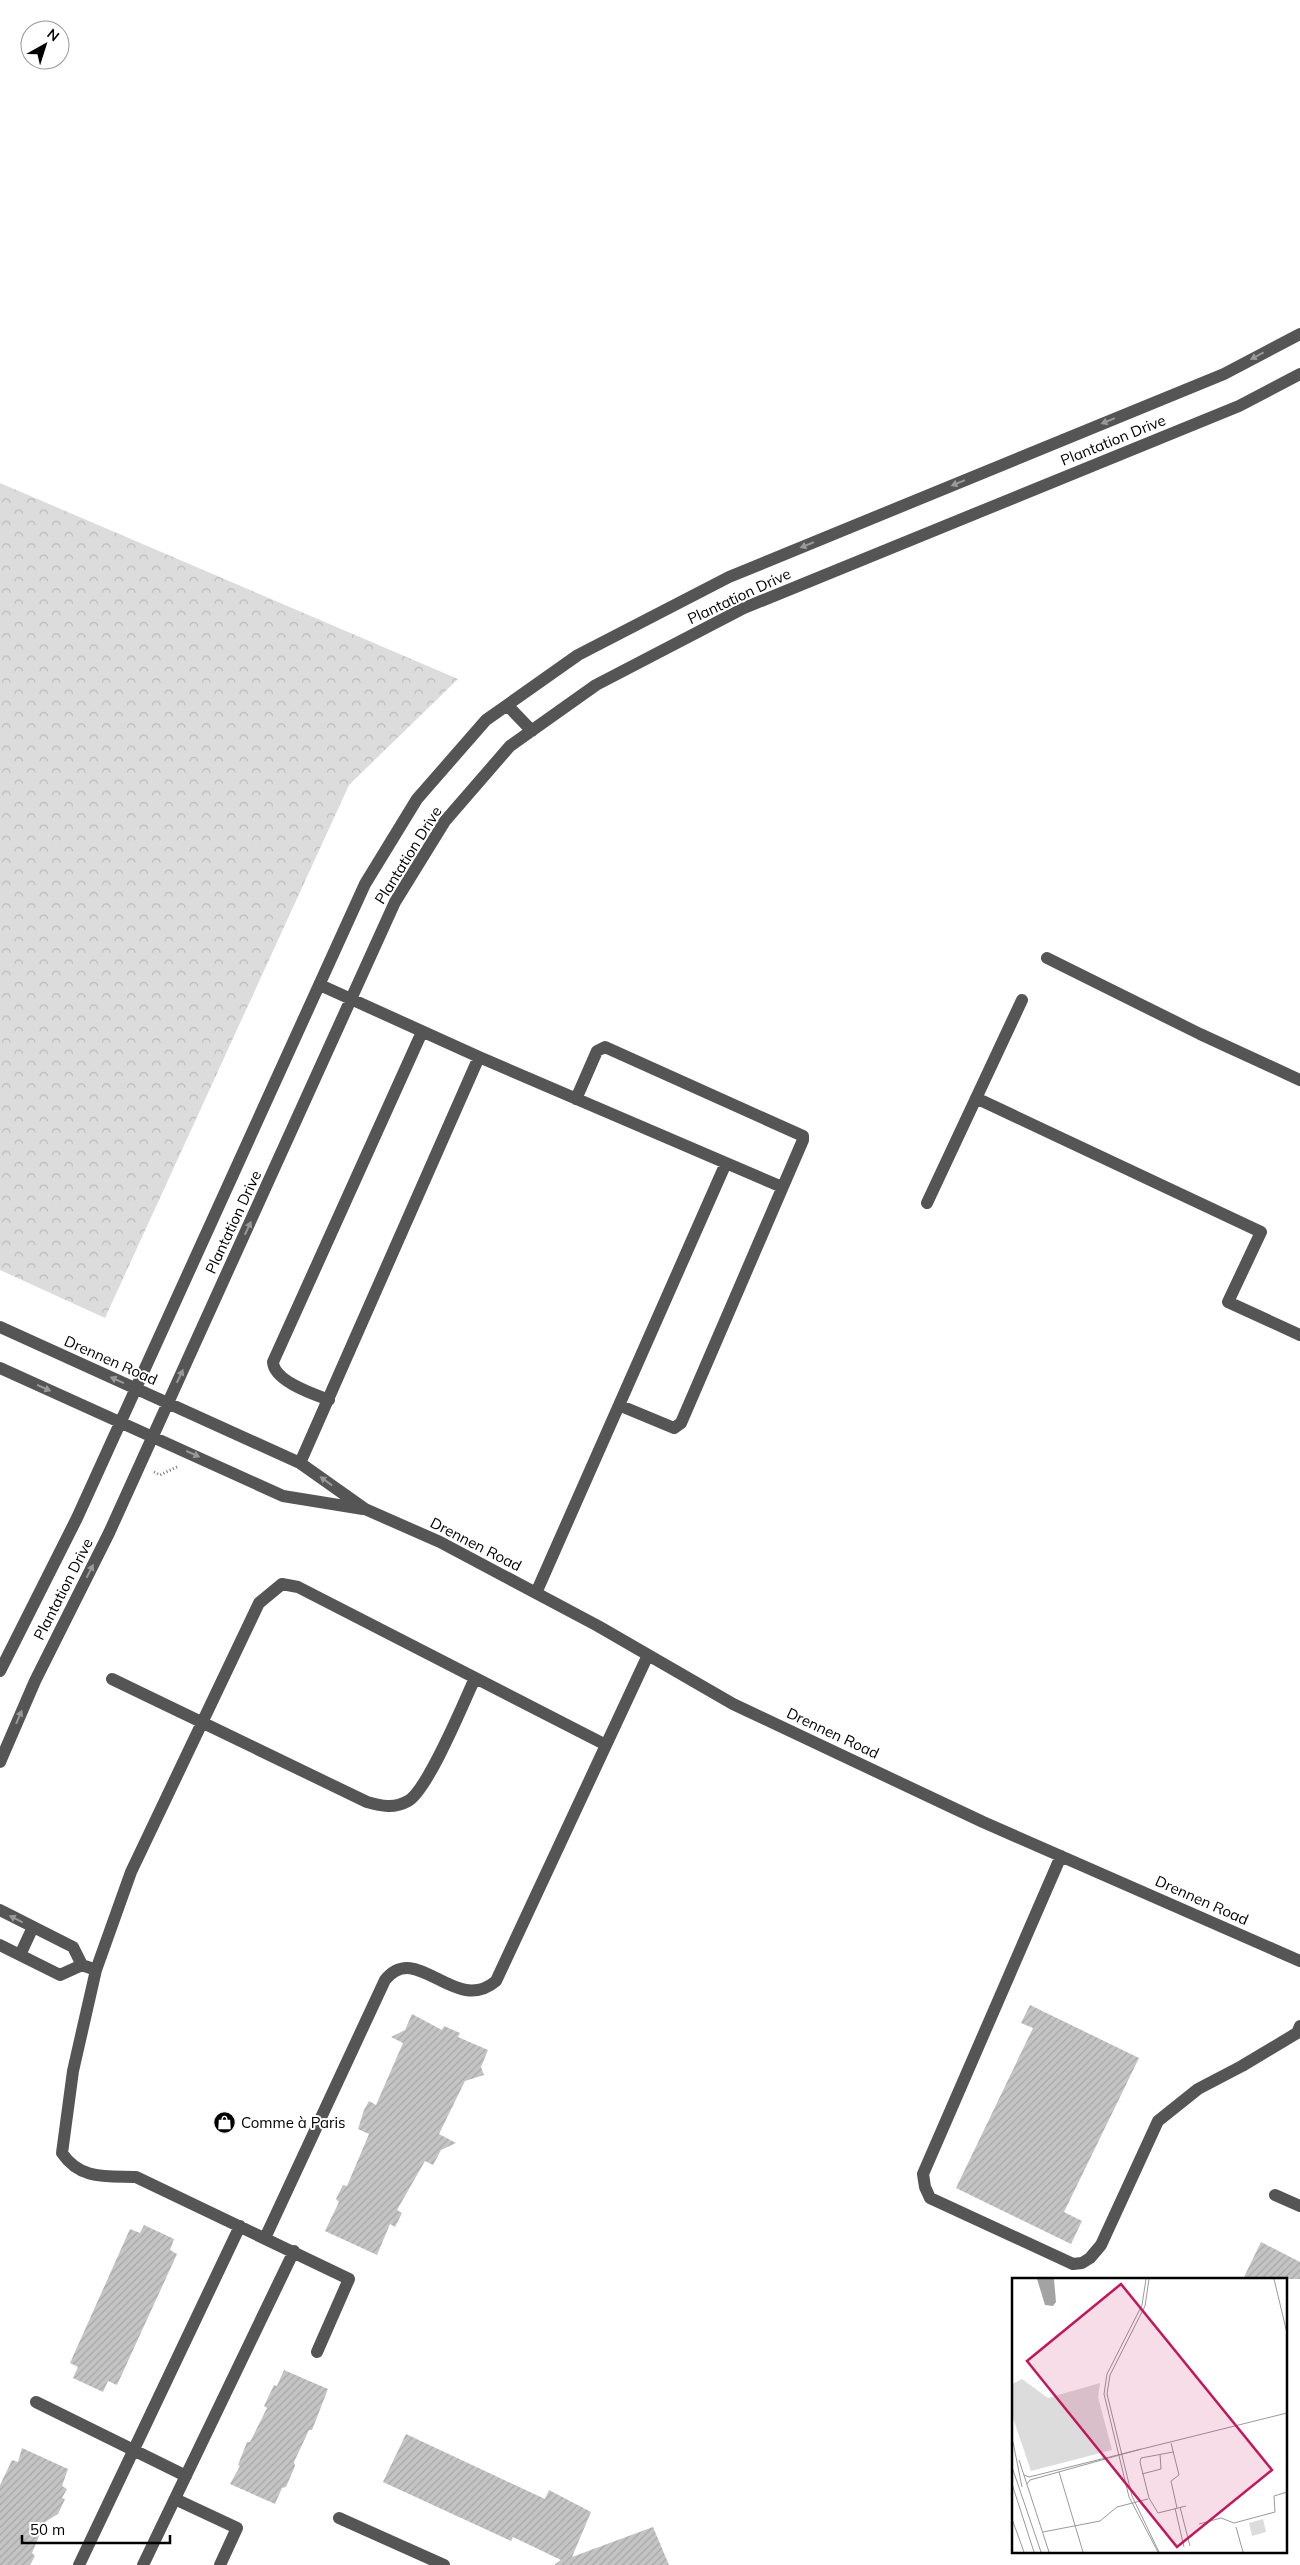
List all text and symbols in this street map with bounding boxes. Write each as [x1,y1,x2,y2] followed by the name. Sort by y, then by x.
[20,20,70,70] north arrow
[43,25,63,45] text: N
[1250,352,1264,361] one-way arrow
[1058,410,1168,470] street label: Plantation Drive
[1101,418,1115,426] one-way arrow
[950,479,965,487] one-way arrow
[800,541,814,549] one-way arrow
[684,564,794,628] street label: Plantation Drive
[370,803,446,907] street label: Plantation Drive
[201,1167,265,1277] street label: Plantation Drive
[244,1221,252,1236] one-way arrow
[61,1331,161,1389] street label: Drennen Road
[177,1369,185,1383] one-way arrow
[110,1376,124,1384] one-way arrow
[37,1384,51,1392] one-way arrow
[186,1451,200,1459] one-way arrow
[319,1476,333,1486] one-way arrow
[427,1513,525,1575] street label: Drennen Road
[29,1535,97,1643] street label: Plantation Drive
[86,1564,94,1578] one-way arrow
[784,1703,882,1763] street label: Drennen Road
[15,1709,23,1724] one-way arrow
[1152,1871,1252,1929] street label: Drennen Road
[9,1915,23,1923] one-way arrow
[213,2110,237,2134] shop icon: Comme à Paris
[241,2113,346,2132] place label: Comme à Paris
[1012,2278,1288,2552] inset map
[22,2512,170,2544] scale bar
[30,2520,65,2539] text: 50 m

